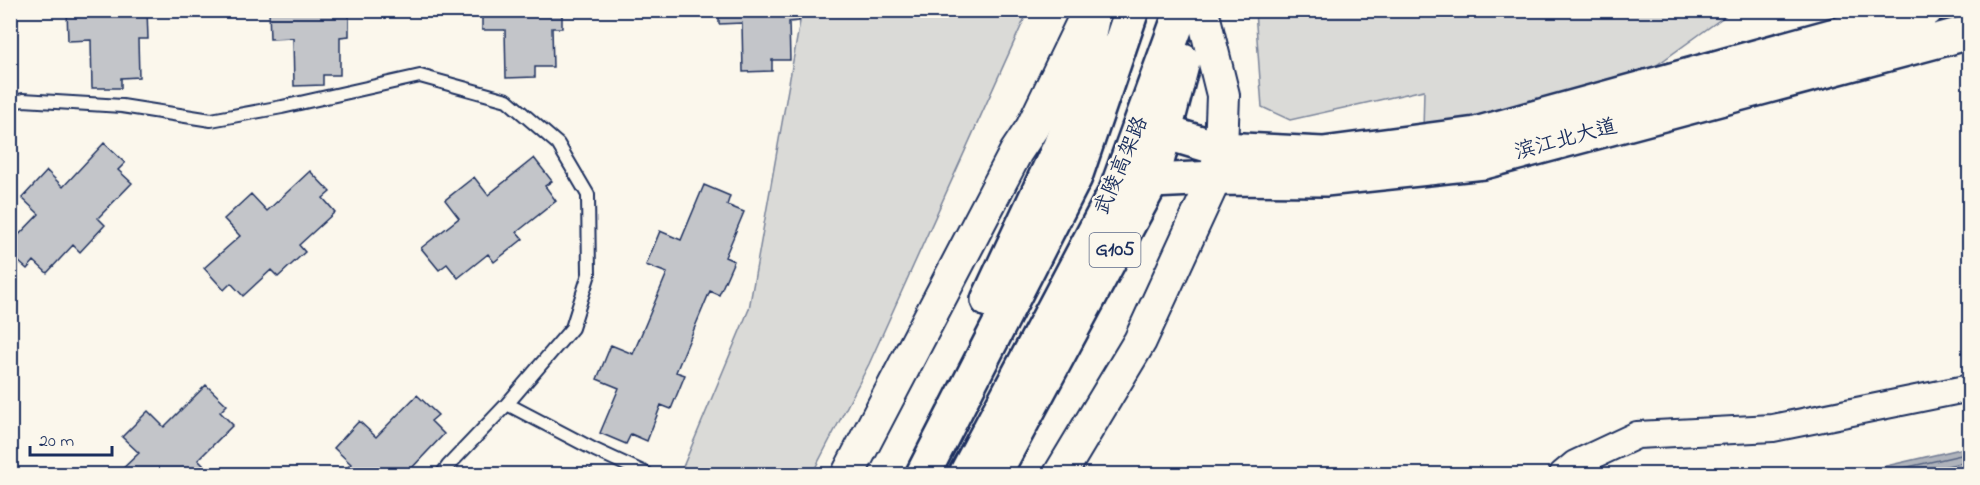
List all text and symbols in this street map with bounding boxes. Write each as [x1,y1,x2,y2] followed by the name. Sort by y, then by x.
[1088,112,1156,220] street label: 武陵高架路
[1511,112,1621,168] street label: 滨江北大道
[1090,233,1140,267] road number: G105
[30,419,112,457] scale bar
[39,429,74,455] text: 20 m

